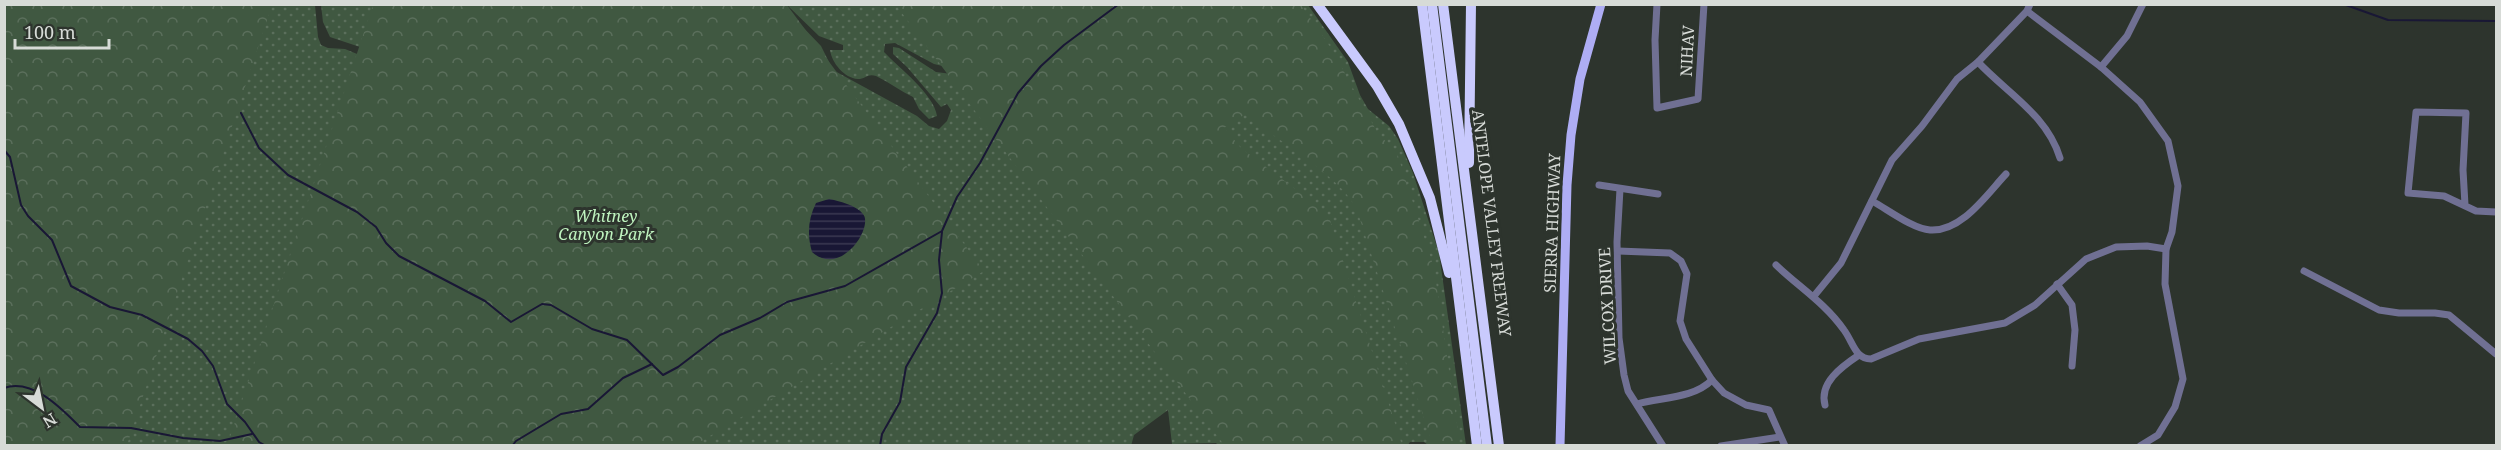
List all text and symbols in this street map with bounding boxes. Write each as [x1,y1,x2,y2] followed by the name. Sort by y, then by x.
[15,12,110,50] scale bar
[24,20,76,44] text: 100 m
[1675,24,1699,77] street label: NIHAV
[1467,108,1517,339] street label: ANTELOPE VALLEY FREEWAY
[1539,152,1565,293] street label: SIERRA HIGHWAY
[558,205,655,245] park label: Whitney Canyon Park
[1593,247,1621,365] street label: WILCOX DRIVE
[12,378,72,438] north arrow
[38,408,61,434] text: N

